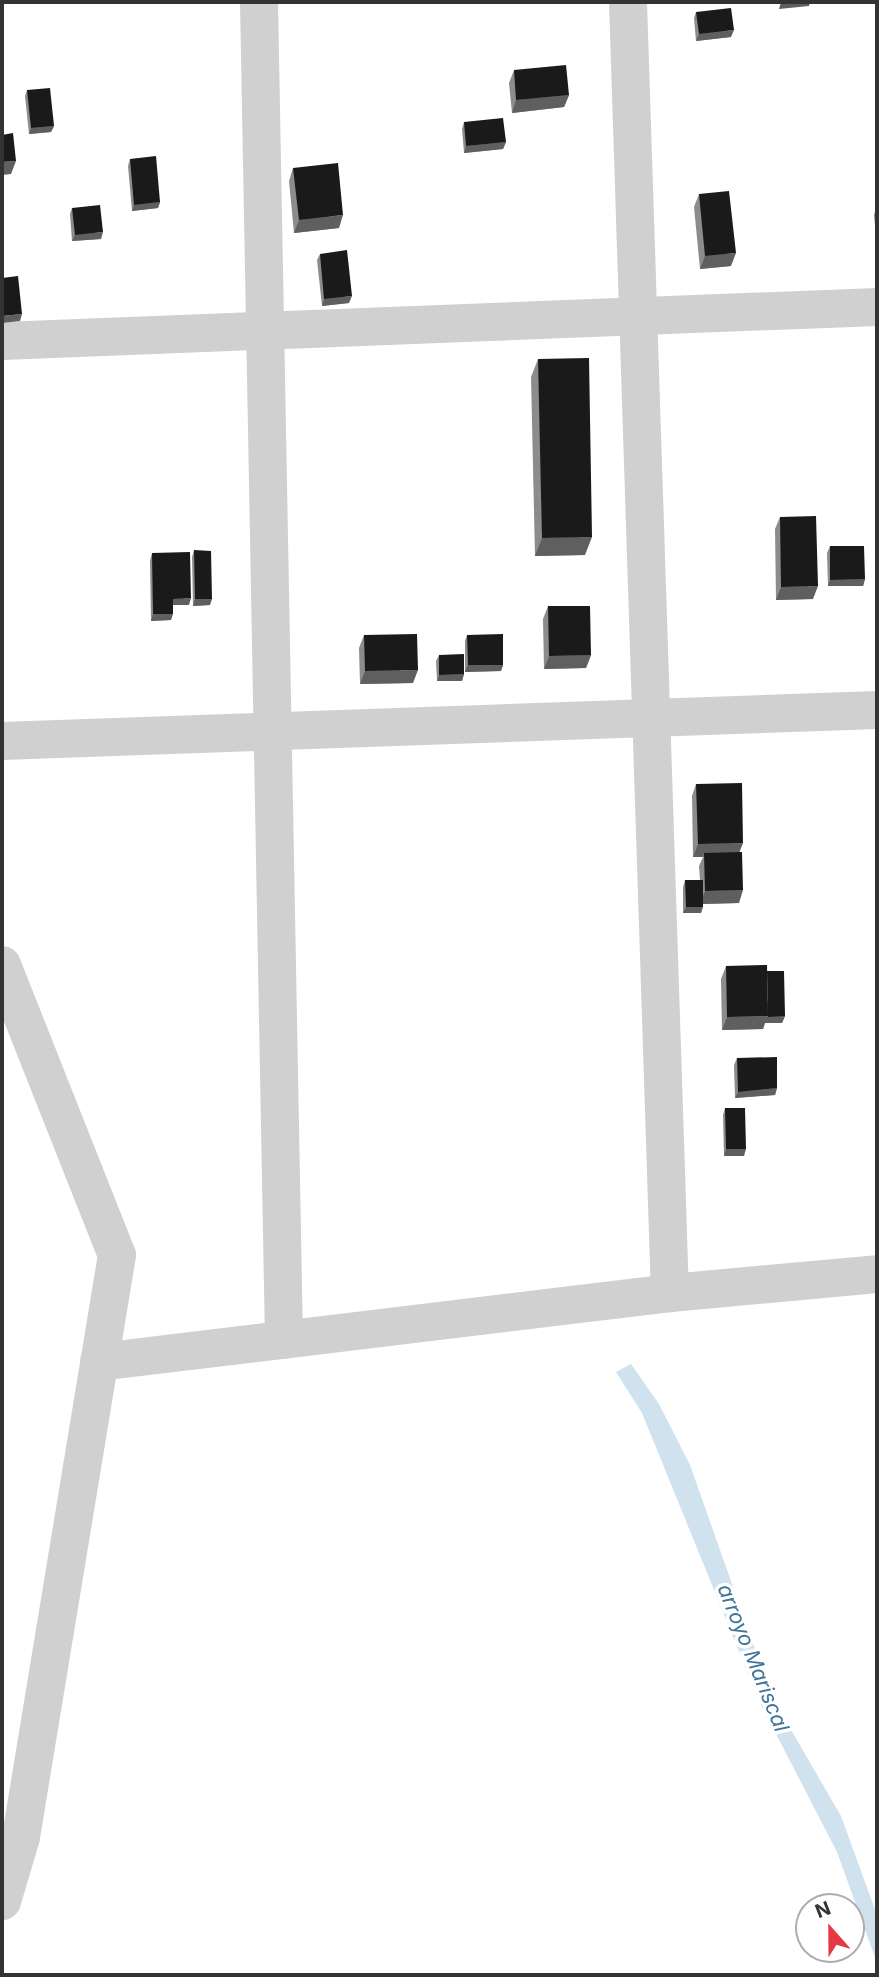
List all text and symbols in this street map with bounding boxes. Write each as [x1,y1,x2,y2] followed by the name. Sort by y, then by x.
[712,1580,794,1736] water label: arroyo Mariscal
[795,1893,865,1963] north arrow
[812,1896,834,1923] text: N

